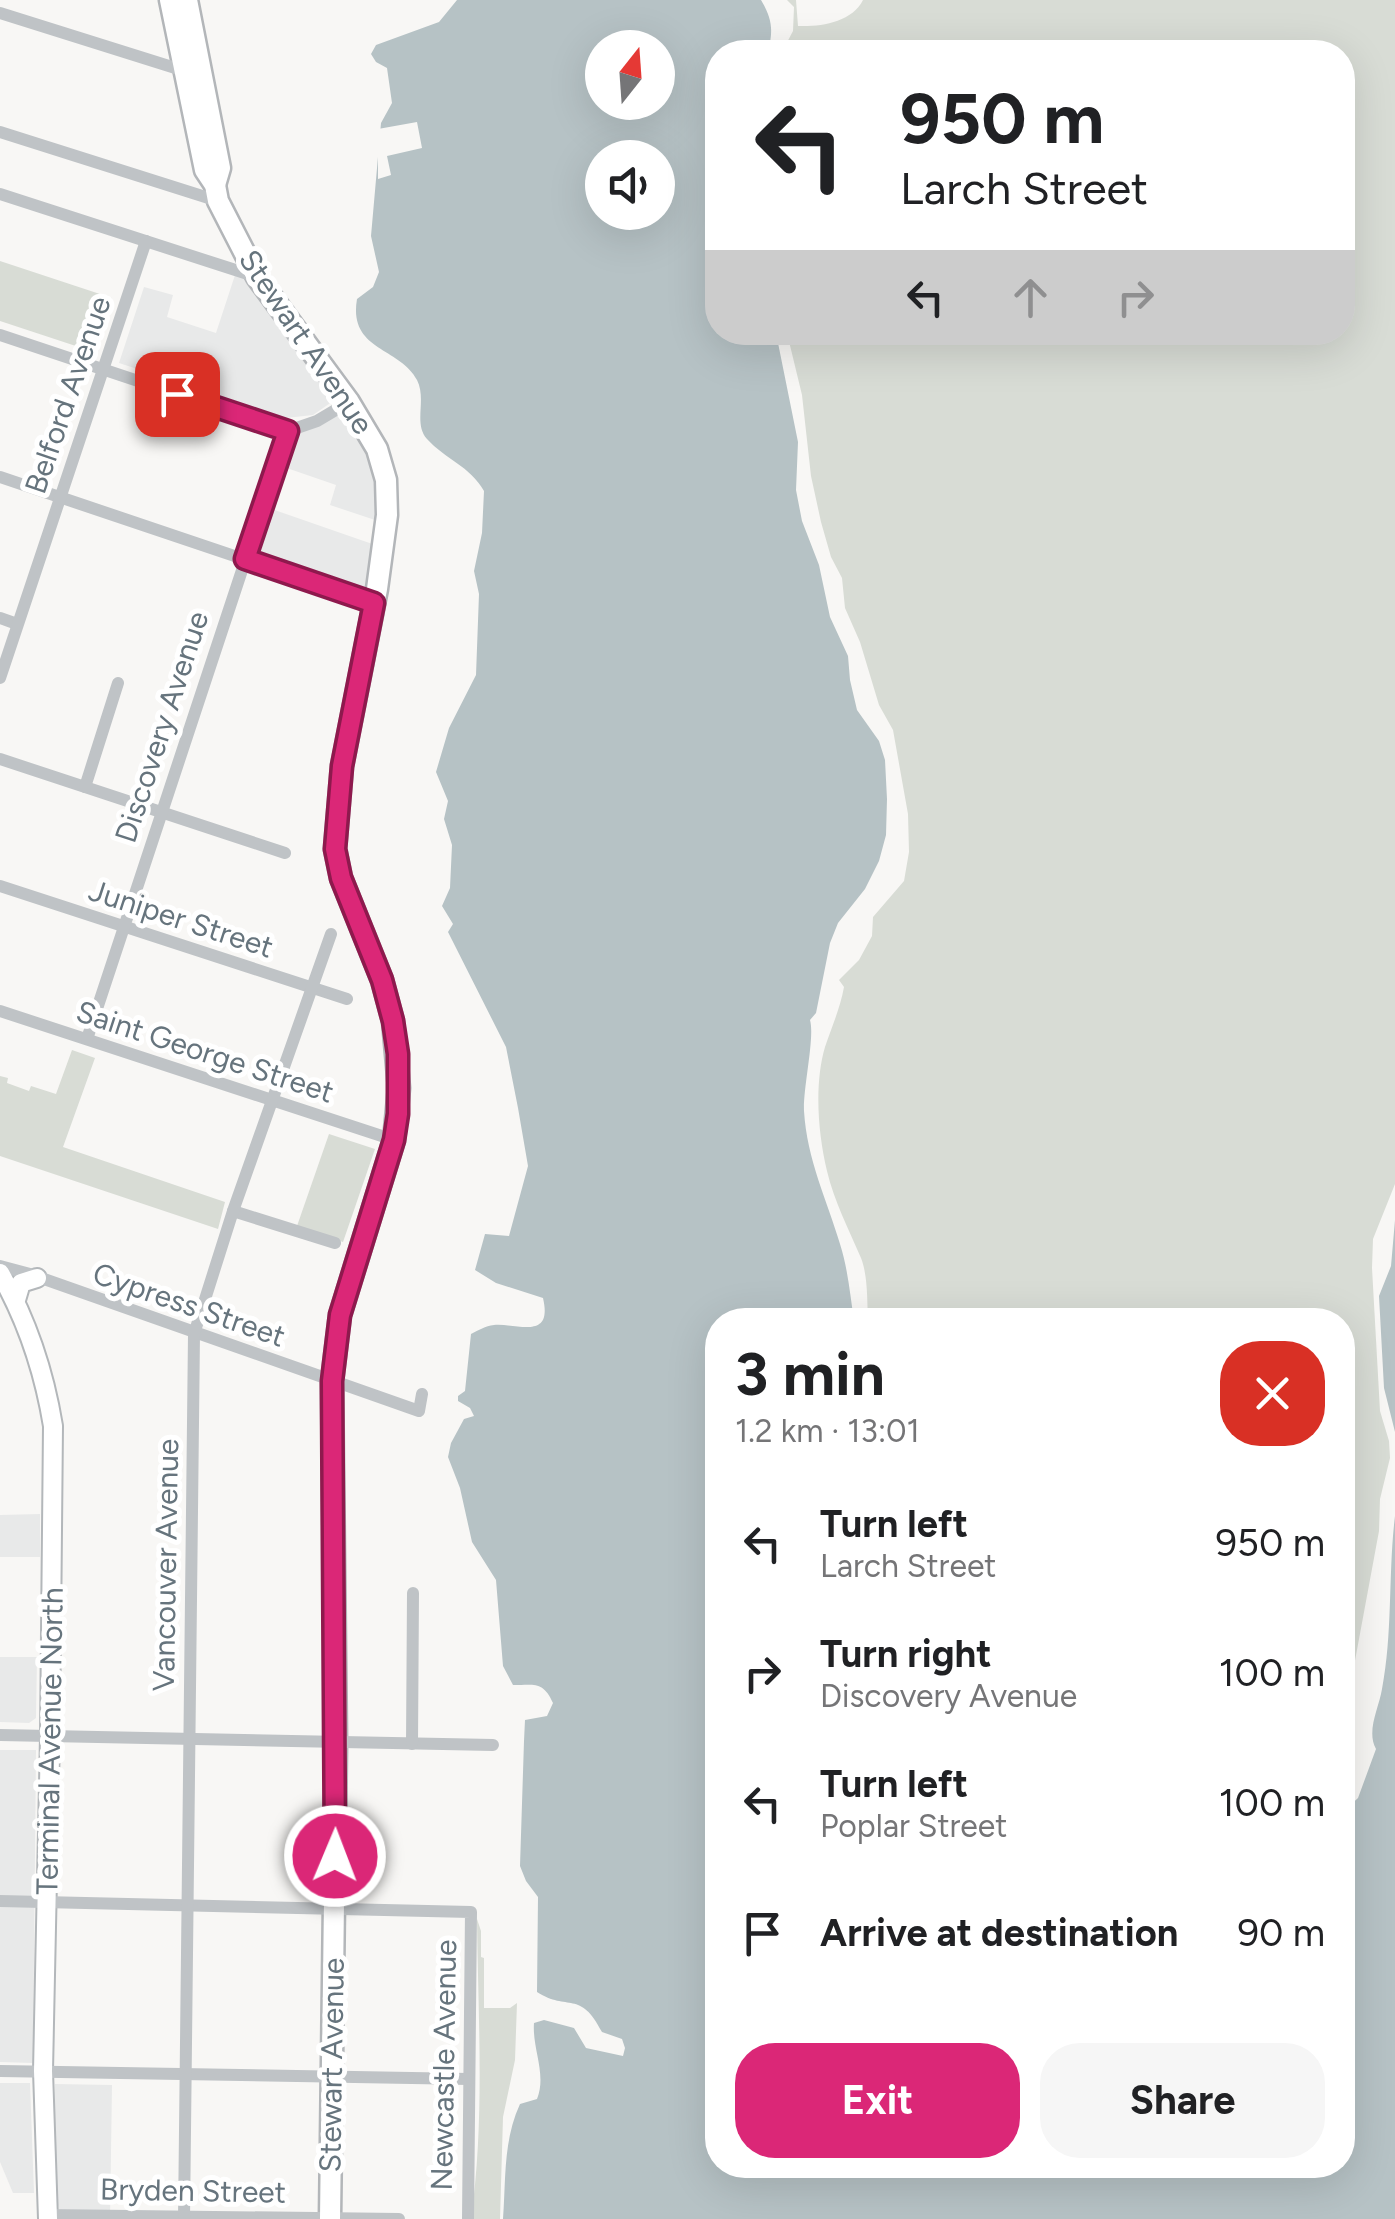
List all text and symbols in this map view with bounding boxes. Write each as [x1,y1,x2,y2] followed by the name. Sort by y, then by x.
[585,30,675,120] north arrow
[585,30,675,230] map controls
[900,76,1104,161] text: 950 m
[735,80,865,210] icon: left
[585,140,675,230] button: sound
[900,161,1148,215] text: Larch Street
[231,242,382,441] street label: Stewart Avenue
[898,270,953,325] icon: left
[1003,270,1058,325] icon: ahead
[1108,270,1163,325] icon: right
[16,291,119,498] street label: Belford Avenue
[135,352,220,437] pin
[150,367,205,422] icon: arrive
[107,606,216,847] street label: Discovery Avenue
[84,871,278,966] street label: Juniper Street
[72,992,338,1111] street label: Saint George Street
[88,1254,290,1355] street label: Cypress Street
[735,1338,885,1410] text: 3 min
[1220,1341,1325,1446] button: close
[735,1412,920,1450] text: 1.2 km · 13:01
[145,1438,186,1692] street label: Vancouver Avenue
[820,1501,968,1547] text: Turn left
[735,1516,790,1571] icon: left
[1216,1520,1325,1566] text: 950 m
[820,1547,996,1585] text: Larch Street
[28,1587,71,1895] street label: Terminal Avenue North
[820,1631,992,1677] text: Turn right
[735,1646,790,1701] icon: right
[1219,1650,1325,1696] text: 100 m
[820,1677,1077,1715] text: Discovery Avenue
[820,1761,968,1807] text: Turn left
[735,1776,790,1831] icon: left
[1219,1780,1325,1826] text: 100 m
[283,1804,387,1908] position arrow
[820,1807,1007,1845] text: Poplar Street
[735,1906,790,1961] icon: arrive
[820,1910,1178,1956] text: Arrive at destination
[1237,1910,1325,1956] text: 90 m
[423,1939,464,2191] street label: Newcastle Avenue
[311,1957,352,2173] street label: Stewart Avenue
[735,2043,1020,2158] button: Exit
[1040,2043,1325,2158] button: Share
[100,2170,286,2211] street label: Bryden Street

